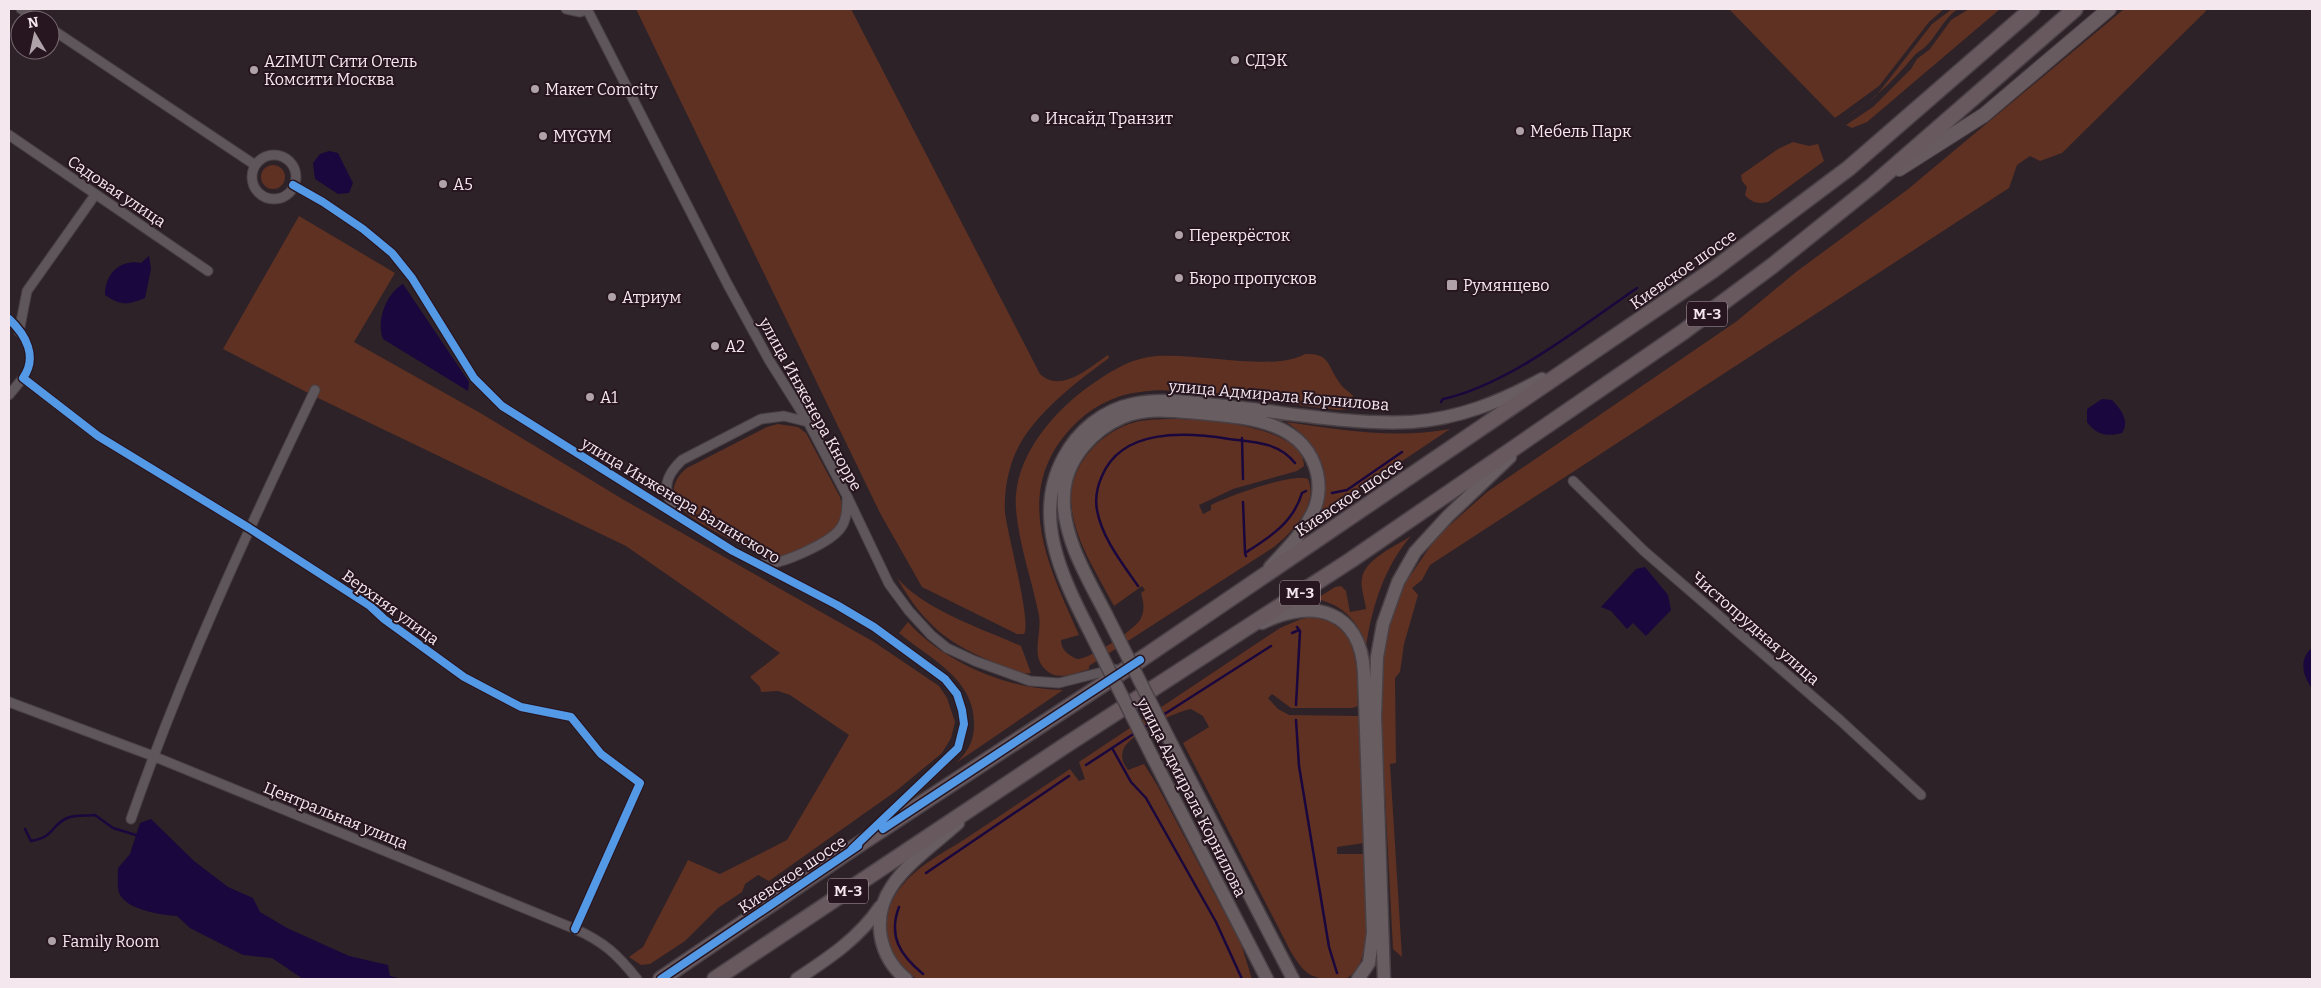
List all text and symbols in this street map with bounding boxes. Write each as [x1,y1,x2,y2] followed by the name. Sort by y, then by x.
[10,10,60,60] north arrow
[26,13,40,32] text: N
[1245,51,1288,70] place label: СДЭК
[264,52,417,89] place label: AZIMUT Сити Отель Комсити Москва
[1229,54,1241,66] marker: СДЭК
[248,64,260,76] marker: AZIMUT Сити Отель Комсити Москва
[545,80,658,99] place label: Макет Comcity
[529,83,541,95] marker: Макет Comcity
[1045,109,1173,128] place label: Инсайд Транзит
[1029,112,1041,124] marker: Инсайд Транзит
[1530,122,1632,141] place label: Мебель Парк
[1514,125,1526,137] marker: Мебель Парк
[553,127,612,146] place label: MYGYM
[537,130,549,142] marker: MYGYM
[64,152,170,231] street label: Садовая улица
[453,175,473,194] place label: А5
[437,178,449,190] marker: А5
[1189,226,1291,245] place label: Перекрёсток
[1626,226,1740,313] street label: Киевское шоссе
[1173,229,1185,241] marker: Перекрёсток
[1189,269,1317,288] place label: Бюро пропусков
[1173,272,1185,284] marker: Бюро пропусков
[1463,276,1550,295] place label: Румянцево
[1445,278,1459,292] marker: Румянцево
[622,288,681,307] place label: Атриум
[606,291,618,303] marker: Атриум
[1687,302,1727,326] road number: М-3
[754,313,866,494] street label: улица Инженера Кнорре
[725,337,745,356] place label: А2
[709,340,721,352] marker: А2
[1167,376,1390,415] street label: улица Адмирала Корнилова
[600,388,618,407] place label: А1
[584,391,596,403] marker: А1
[577,433,783,567] street label: улица Инженера Балинского
[1292,454,1407,540] street label: Киевское шоссе
[339,566,443,649] street label: Верхняя улица
[1688,568,1824,689] street label: Чистопрудная улица
[1280,580,1320,606] road number: М-3
[1132,694,1250,900] street label: улица Адмирала Корнилова
[261,778,411,853] street label: Центральная улица
[735,831,850,917] street label: Киевское шоссе
[828,878,868,904] road number: М-3
[62,932,159,951] place label: Family Room
[46,935,58,947] marker: Family Room

